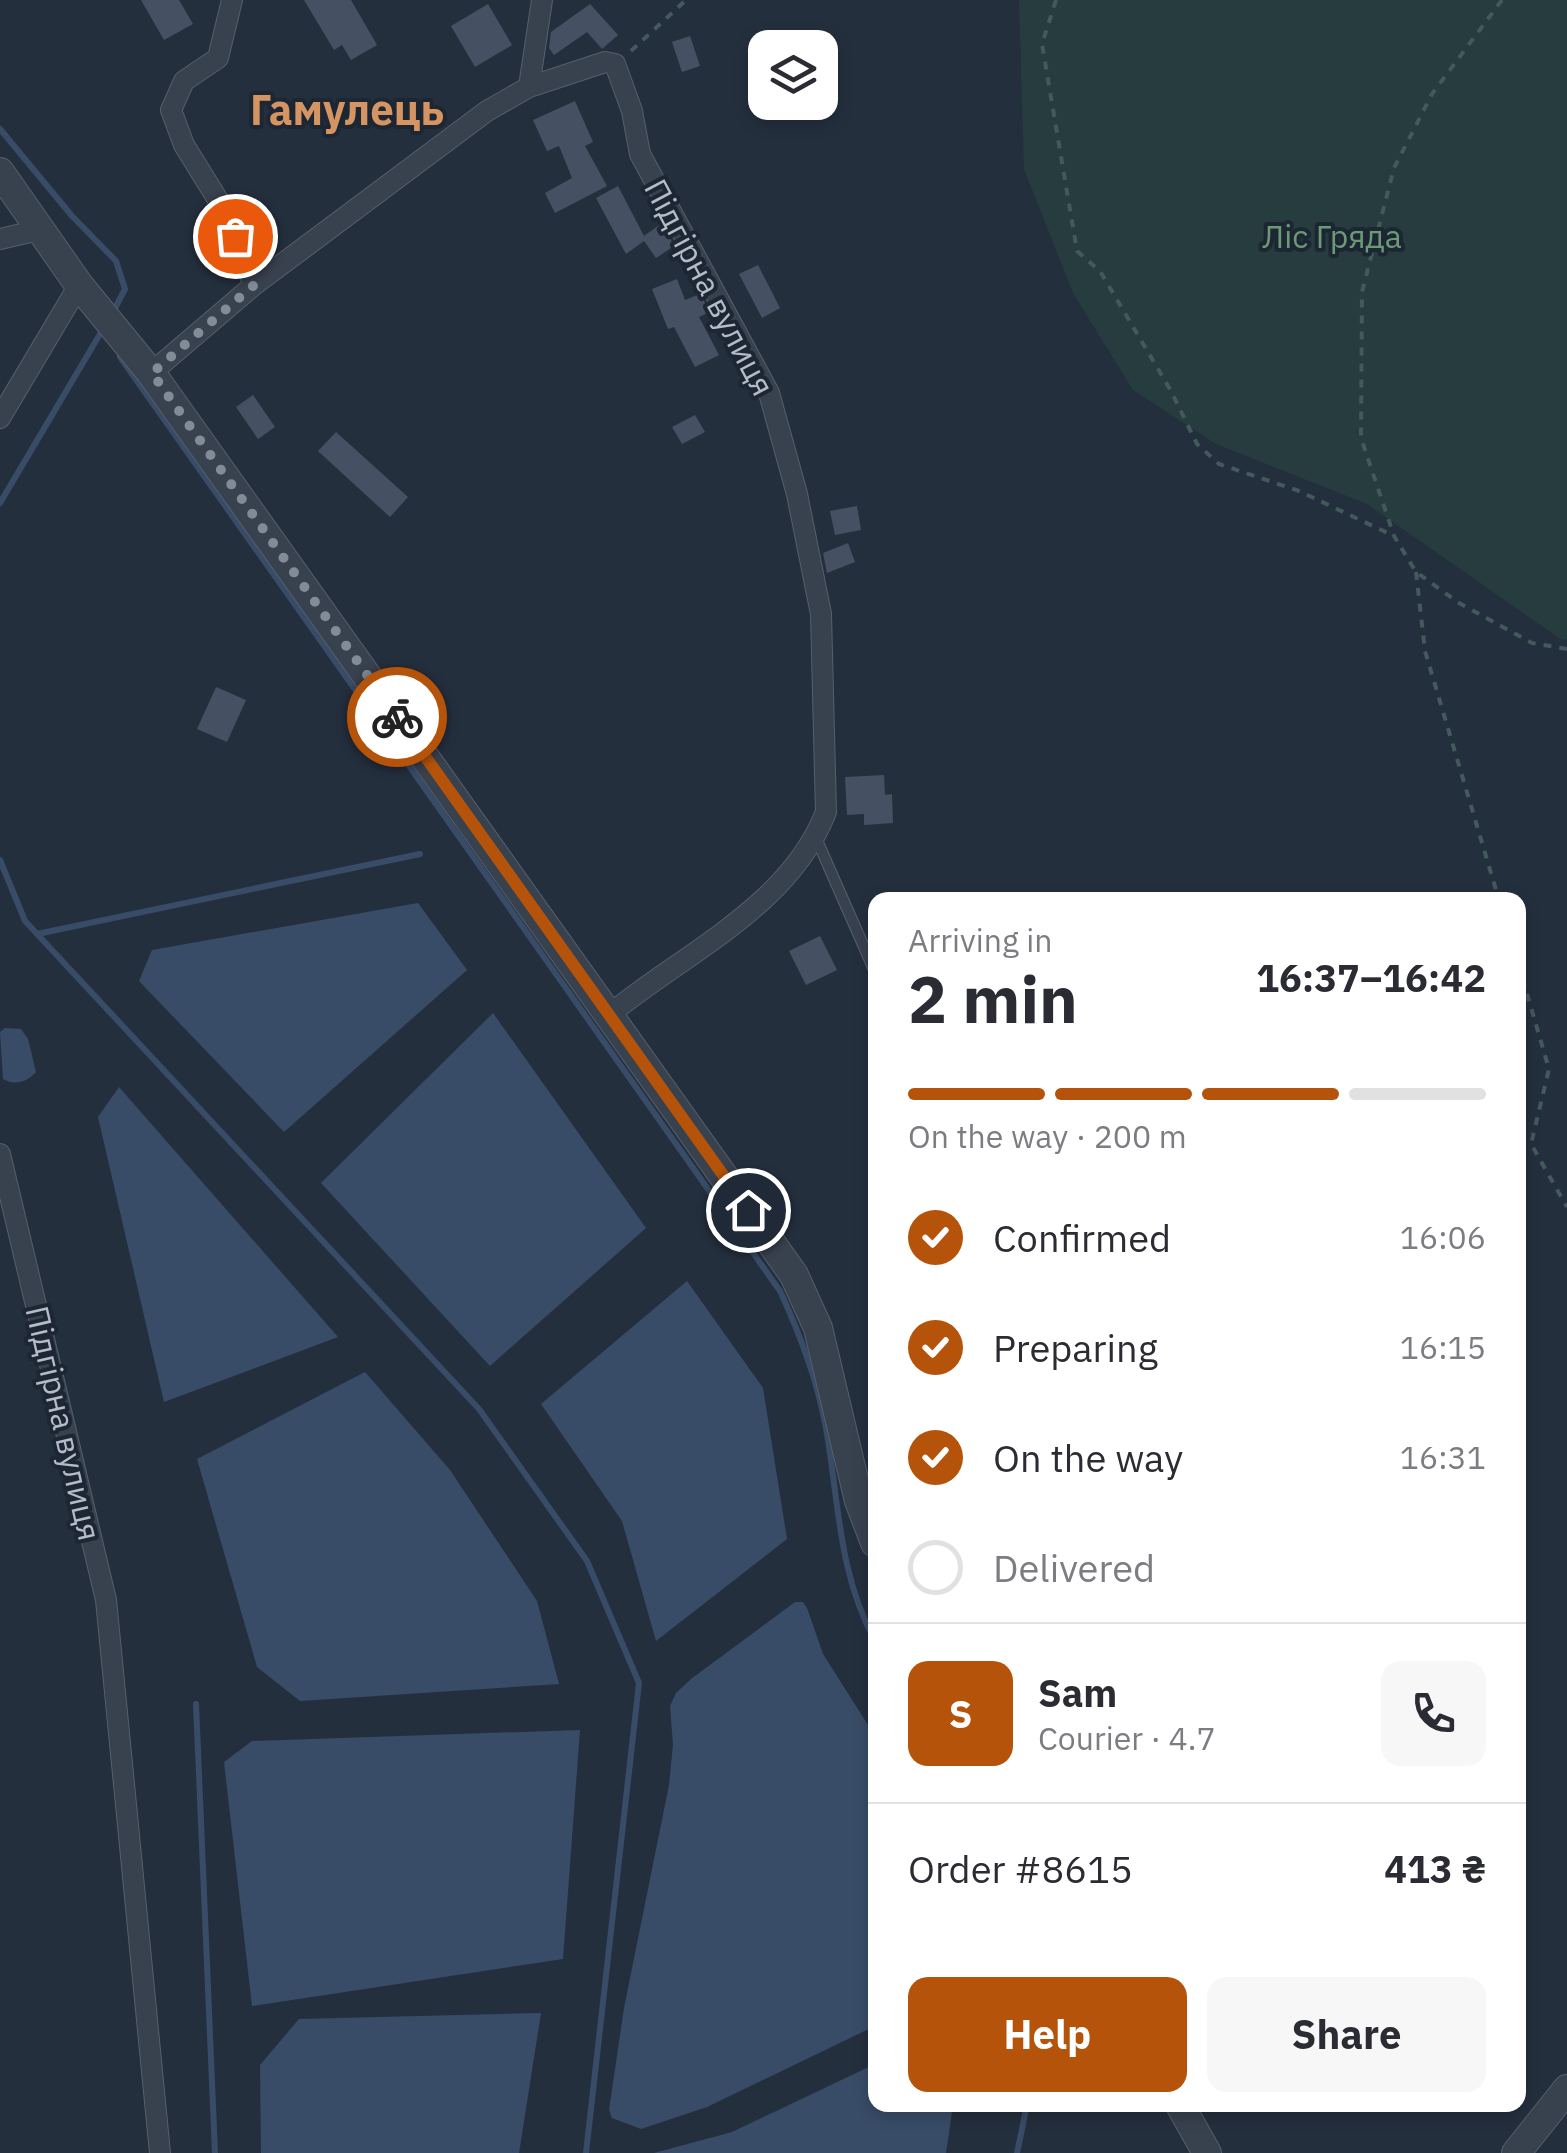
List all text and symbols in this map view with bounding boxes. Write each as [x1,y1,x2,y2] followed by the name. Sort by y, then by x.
[748,30,838,120] map controls
[748,30,838,120] button: layers
[250,82,444,137] district label: Гамулець
[635,171,785,403] street label: Підгірна вулиця
[193,194,278,279] pin
[208,209,263,264] icon: bag
[1262,215,1402,257] park label: Ліс Гряда
[347,667,447,767] courier
[370,690,425,745] icon: bike
[908,919,1053,961] text: Arriving in
[1256,953,1486,1002] text: 16:37–16:42
[908,956,1078,1041] text: 2 min
[908,1115,1187,1157] text: On the way · 200 m
[706,1168,791,1253] pin
[721,1183,776,1238] icon: home
[908,1210,963,1265] icon: check
[993,1213,1171,1262] text: Confirmed
[1400,1216,1486,1258] text: 16:06
[17,1302,111,1544] street label: Підгірна вулиця
[908,1320,963,1375] icon: check
[993,1323,1158,1372] text: Preparing
[1400,1326,1486,1368] text: 16:15
[908,1430,963,1485] icon: check
[993,1433,1183,1482] text: On the way
[1400,1436,1486,1478] text: 16:31
[993,1543,1155,1592] text: Delivered
[1381,1661,1486,1766] button: phone
[1038,1668,1117,1717] text: Sam
[949,1689,972,1738] text: S
[1038,1717,1216,1759] text: Courier · 4.7
[908,1844,1133,1893] text: Order #8615
[1384,1844,1486,1893] text: 413 ₴
[908,1977,1187,2092] button: Help
[1207,1977,1486,2092] button: Share

